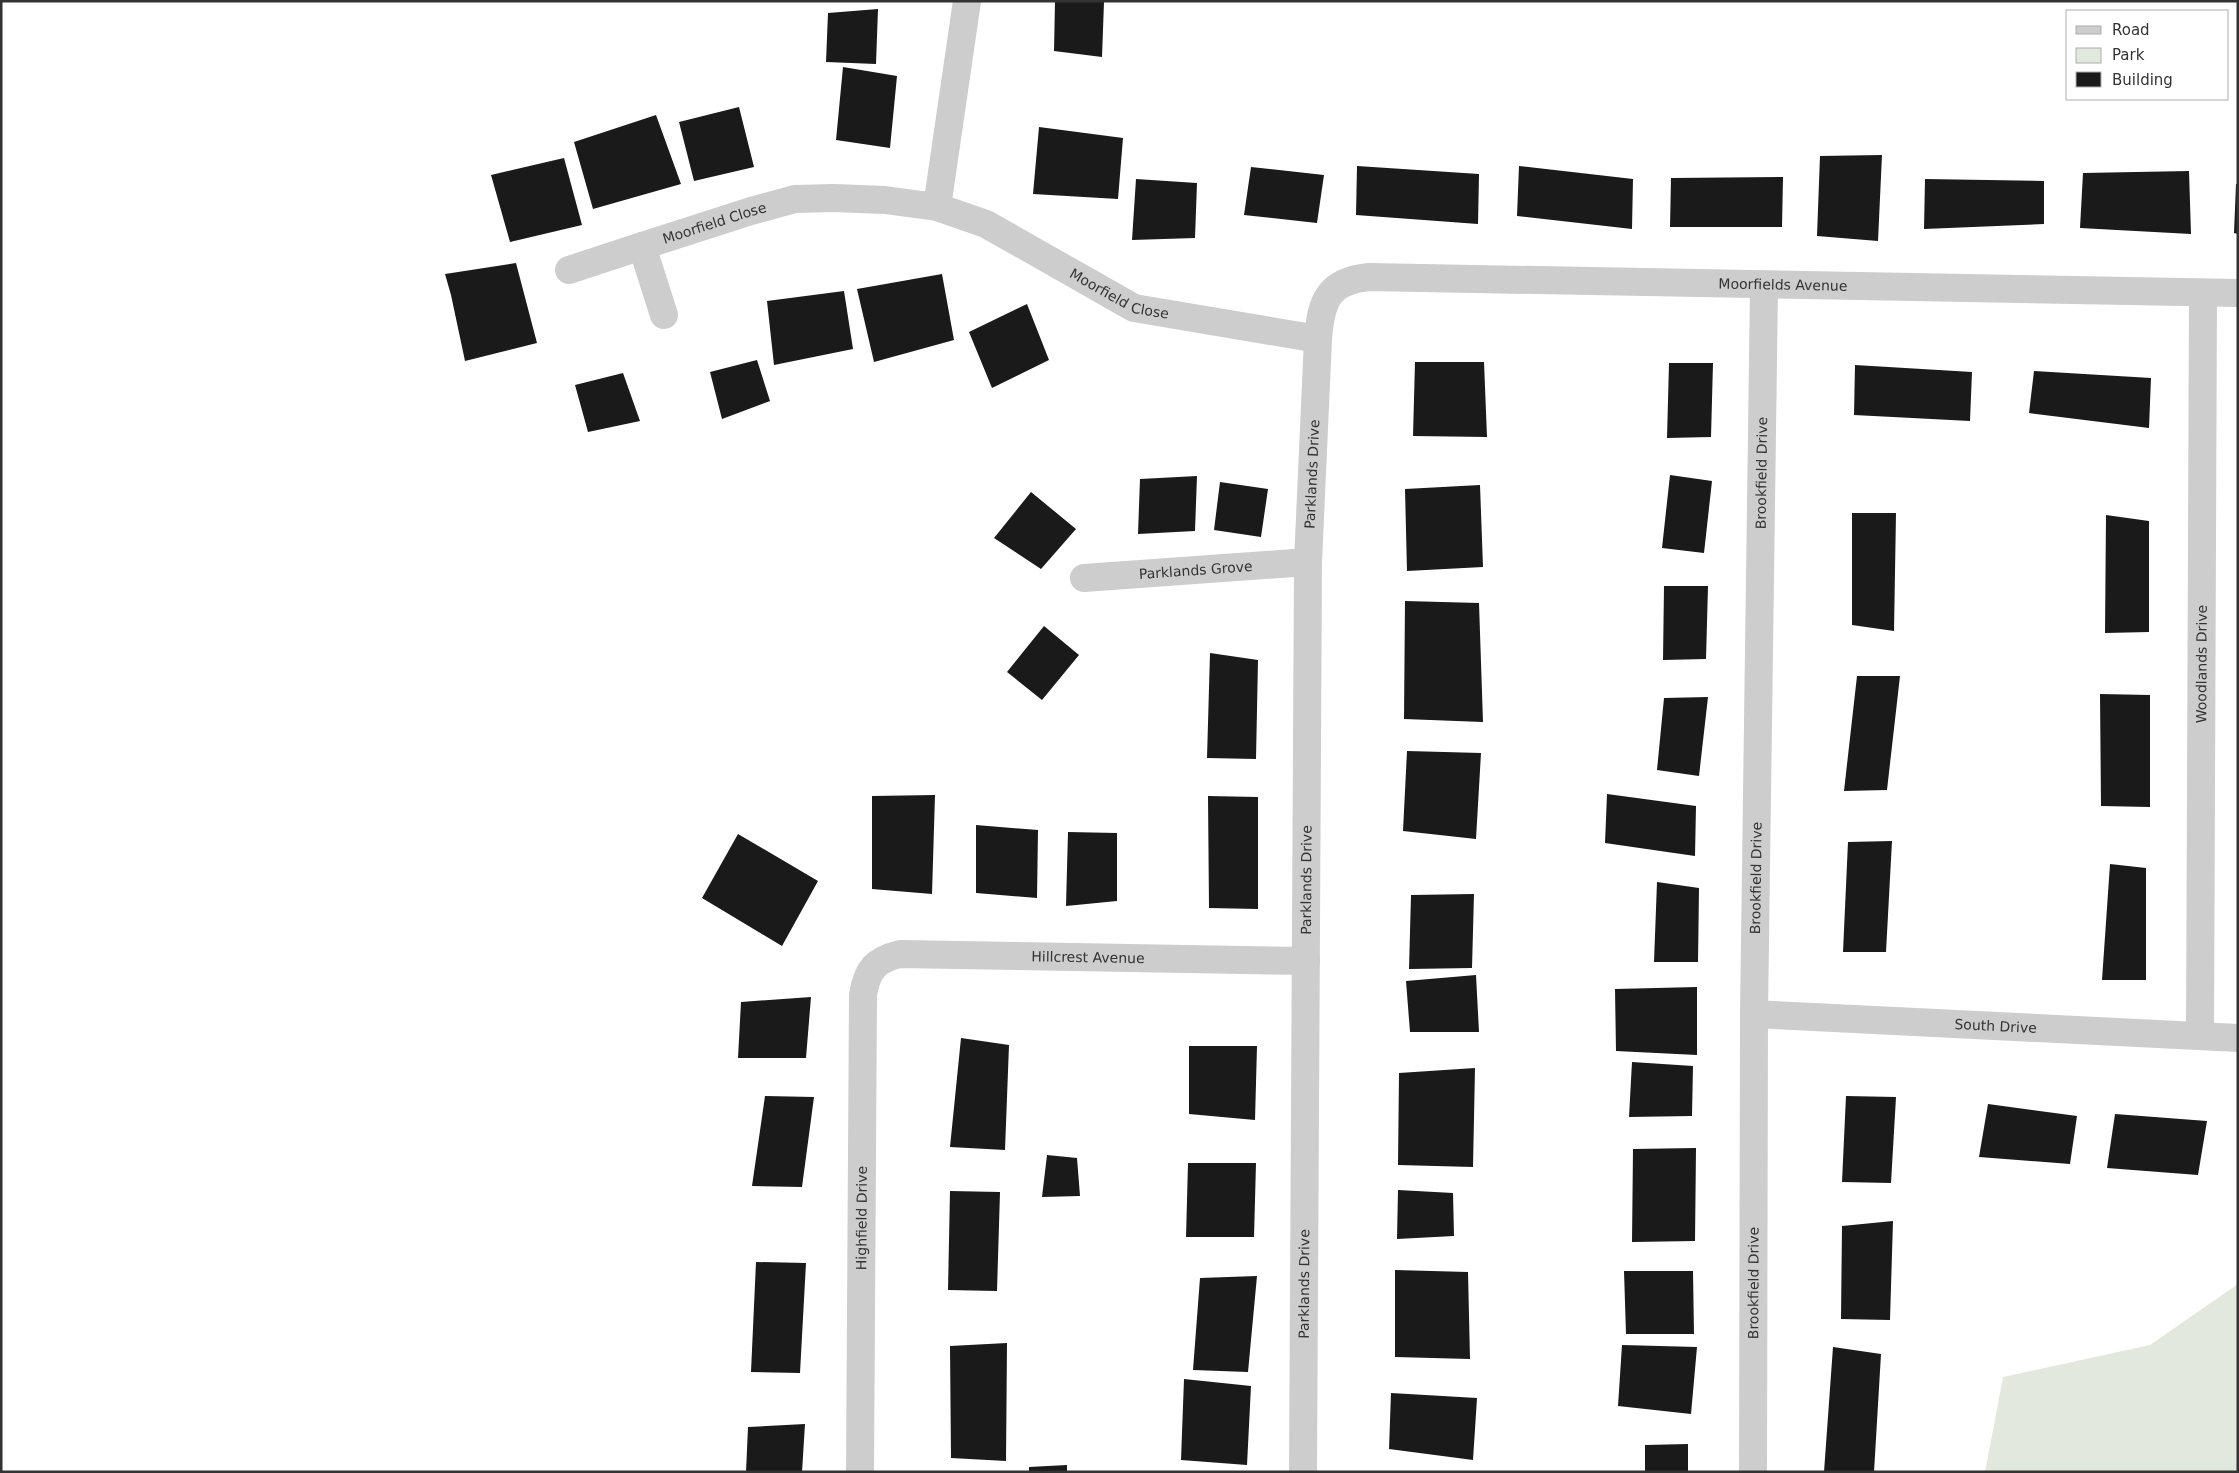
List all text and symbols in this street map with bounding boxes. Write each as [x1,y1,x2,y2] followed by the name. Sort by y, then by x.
[2066,10,2229,100] legend
[2112,21,2150,39] text: Road
[2112,46,2145,64] text: Park
[2112,71,2173,89] text: Building
[661,199,768,247] street label: Moorfield Close
[1067,265,1170,322] street label: Moorfield Close
[1718,275,1848,294] street label: Moorfields Avenue
[1753,417,1770,529] street label: Brookfield Drive
[1301,419,1322,529] street label: Parklands Drive
[1138,558,1253,582] street label: Parklands Grove
[2193,605,2210,723] street label: Woodlands Drive
[1747,822,1765,934] street label: Brookfield Drive
[1298,825,1315,935] street label: Parklands Drive
[1031,948,1145,966] street label: Hillcrest Avenue
[1954,1016,2037,1036] street label: South Drive
[853,1166,870,1270] street label: Highfield Drive
[1745,1227,1762,1339] street label: Brookfield Drive
[1296,1229,1312,1339] street label: Parklands Drive

